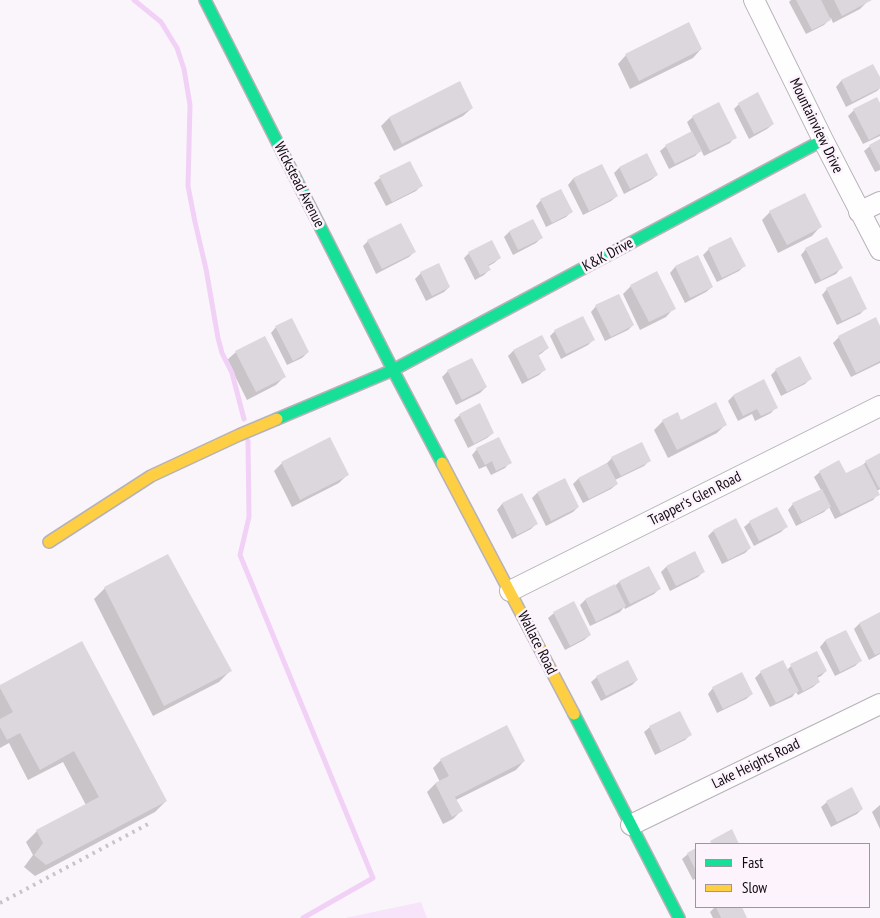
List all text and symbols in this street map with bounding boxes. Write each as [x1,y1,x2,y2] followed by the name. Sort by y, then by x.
[785,76,847,176] street label: Mountainview Drive
[270,139,328,231] street label: Wickstead Avenue
[579,234,637,276] street label: K&K Drive
[646,468,744,530] street label: Trapper's Glen Road
[513,608,561,678] street label: Wallace Road
[709,735,803,793] street label: Lake Heights Road
[695,843,870,908] legend
[742,853,763,872] text: Fast
[742,878,767,897] text: Slow

